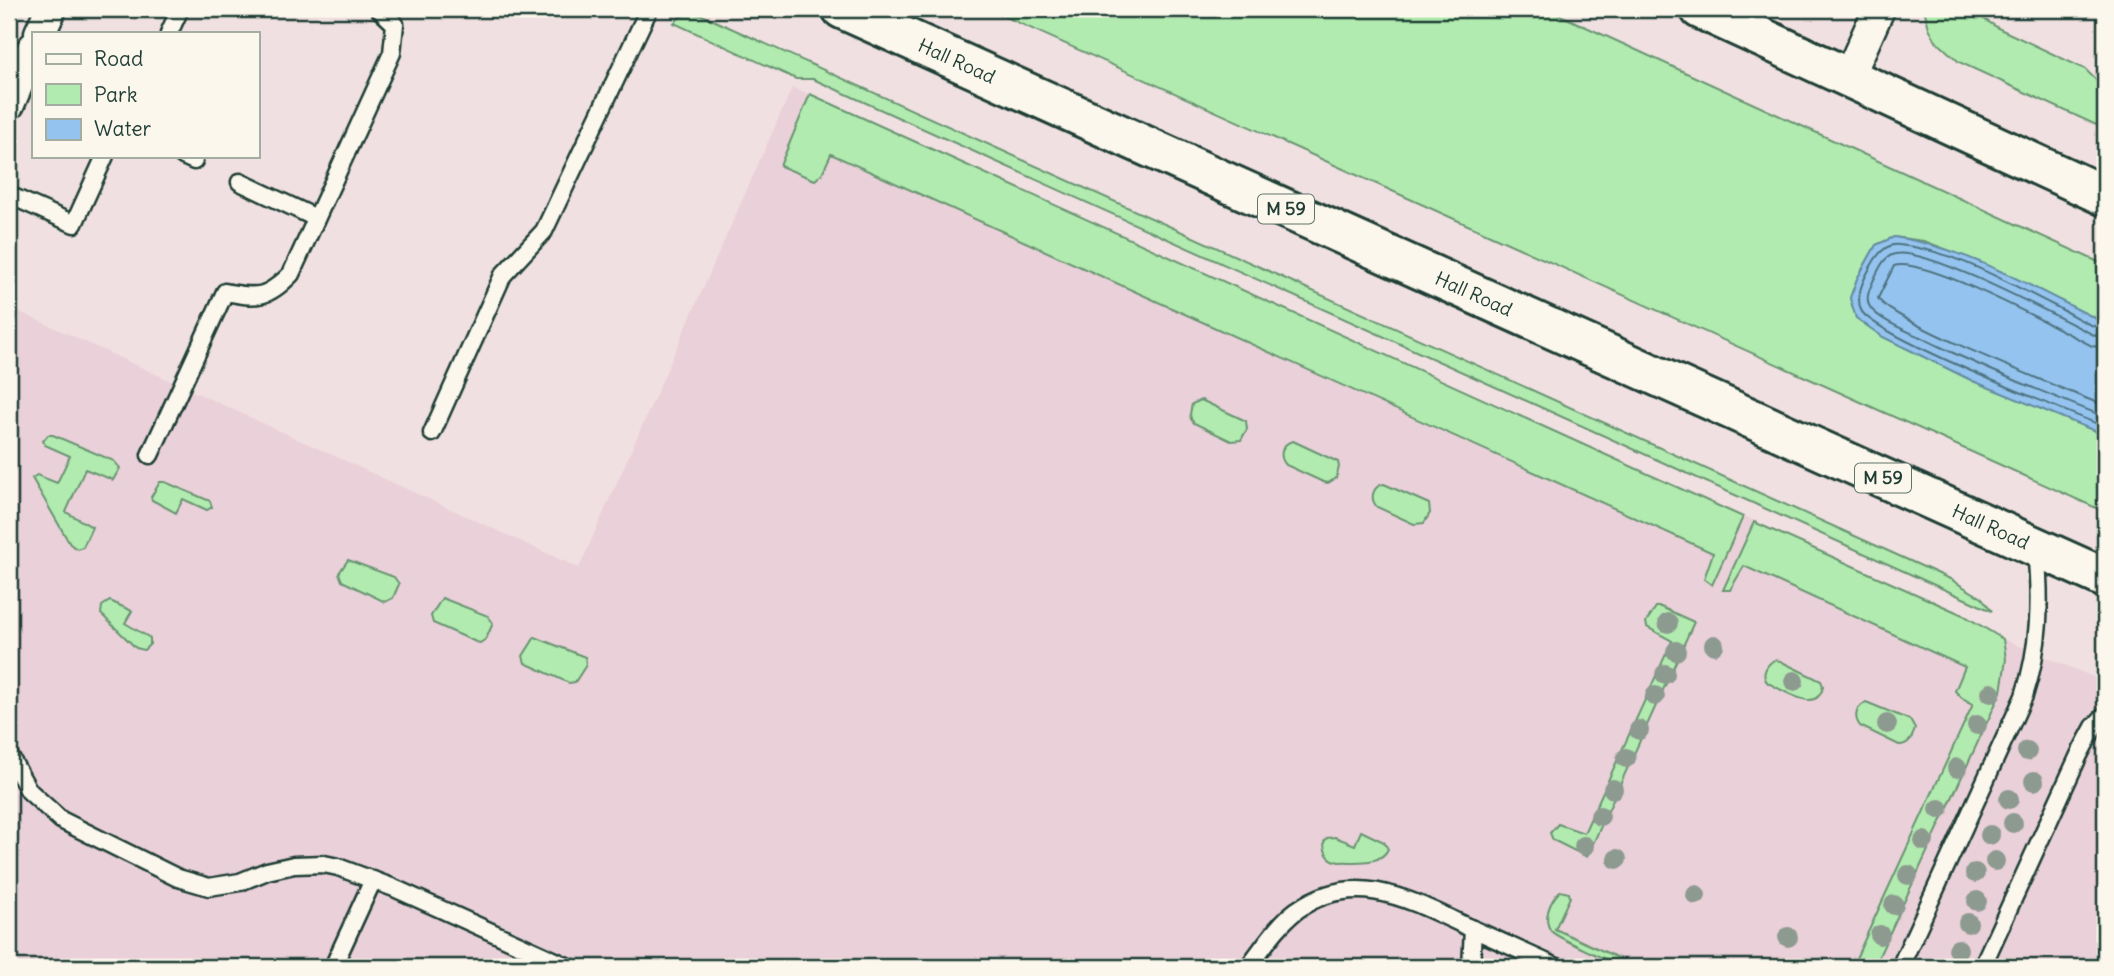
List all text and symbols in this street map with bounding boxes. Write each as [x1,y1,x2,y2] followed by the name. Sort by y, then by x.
[32,32,259,158] legend
[914,33,999,89] street label: Hall Road
[94,45,143,72] text: Road
[94,81,137,108] text: Park
[94,115,152,142] text: Water
[1258,194,1314,224] road number: M 59
[1431,266,1516,321] street label: Hall Road
[1855,464,1911,492] road number: M 59
[1948,499,2033,554] street label: Hall Road

